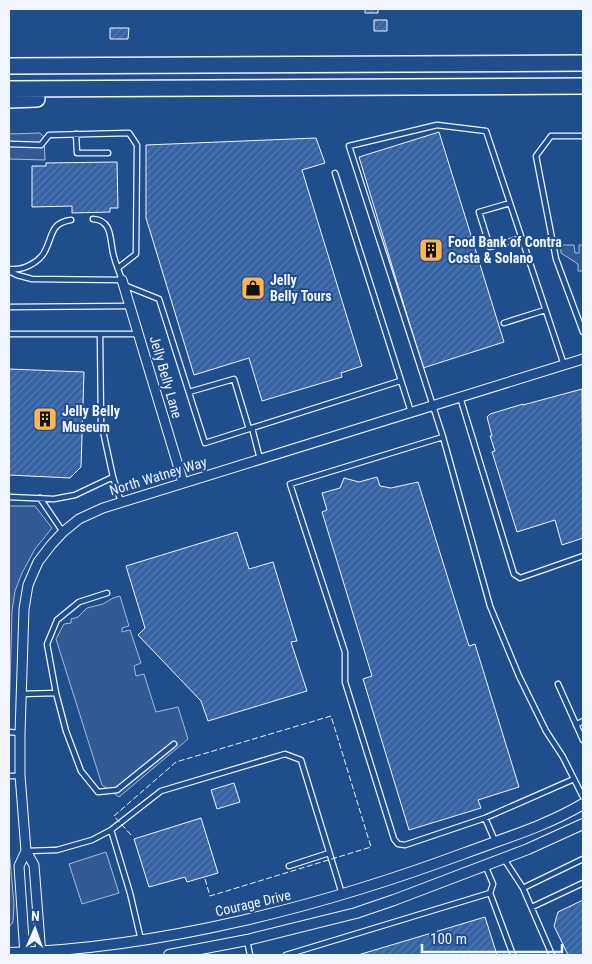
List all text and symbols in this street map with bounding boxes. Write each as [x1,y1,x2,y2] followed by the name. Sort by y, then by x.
[448,234,562,266] place label: Food Bank of Contra Costa & Solano
[418,237,444,263] building icon: Food Bank of Contra Costa & Solano
[270,272,332,304] place label: Jelly Belly Tours
[240,275,266,301] shop icon: Jelly Belly Tours
[147,334,186,421] street label: Jelly Belly Lane
[62,403,121,435] place label: Jelly Belly Museum
[32,406,58,432] building icon: Jelly Belly Museum
[107,454,209,498] street label: North Watney Way
[214,886,293,919] street label: Courage Drive
[10,904,60,954] north arrow
[31,908,40,924] text: N
[422,922,562,954] scale bar
[430,930,467,948] text: 100 m

